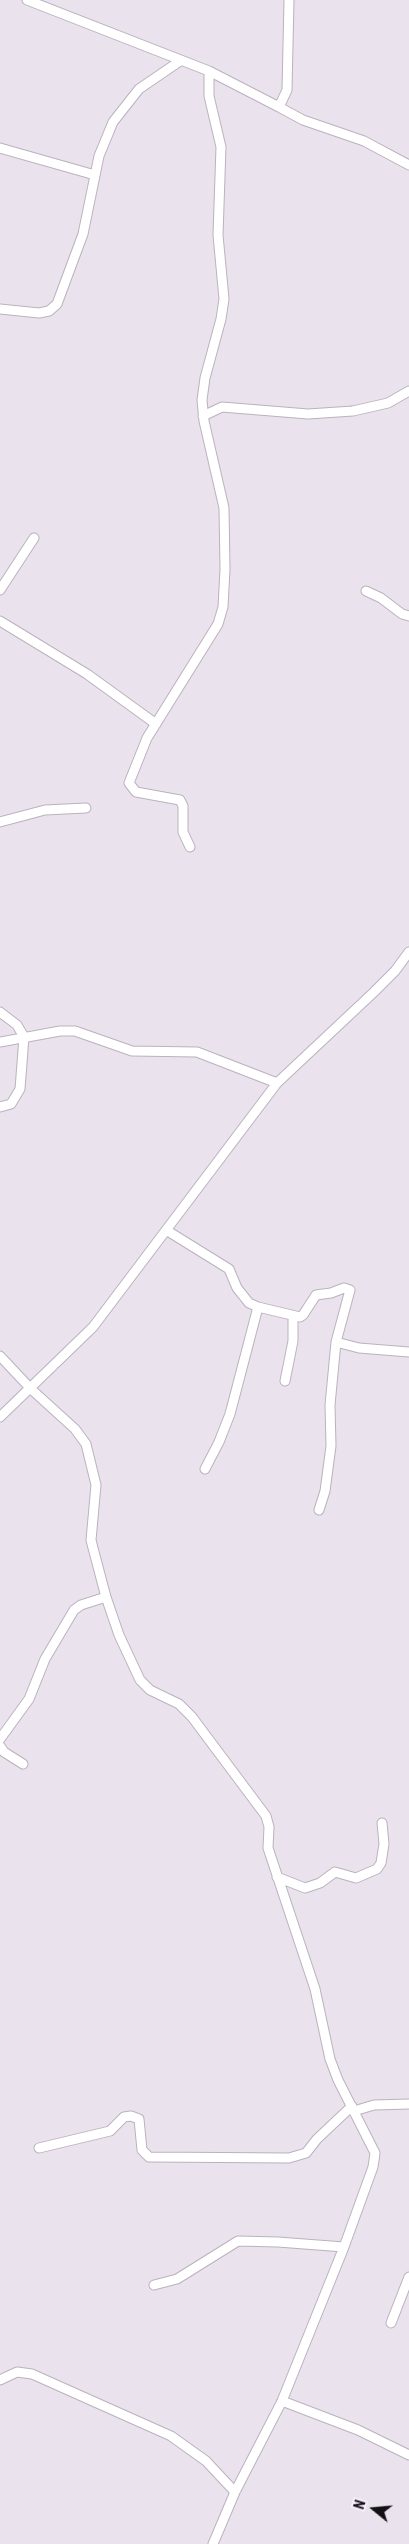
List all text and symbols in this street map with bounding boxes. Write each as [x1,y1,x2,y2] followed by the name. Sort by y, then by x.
[349,2484,399,2534] north arrow
[351,2498,369,2511] text: N

